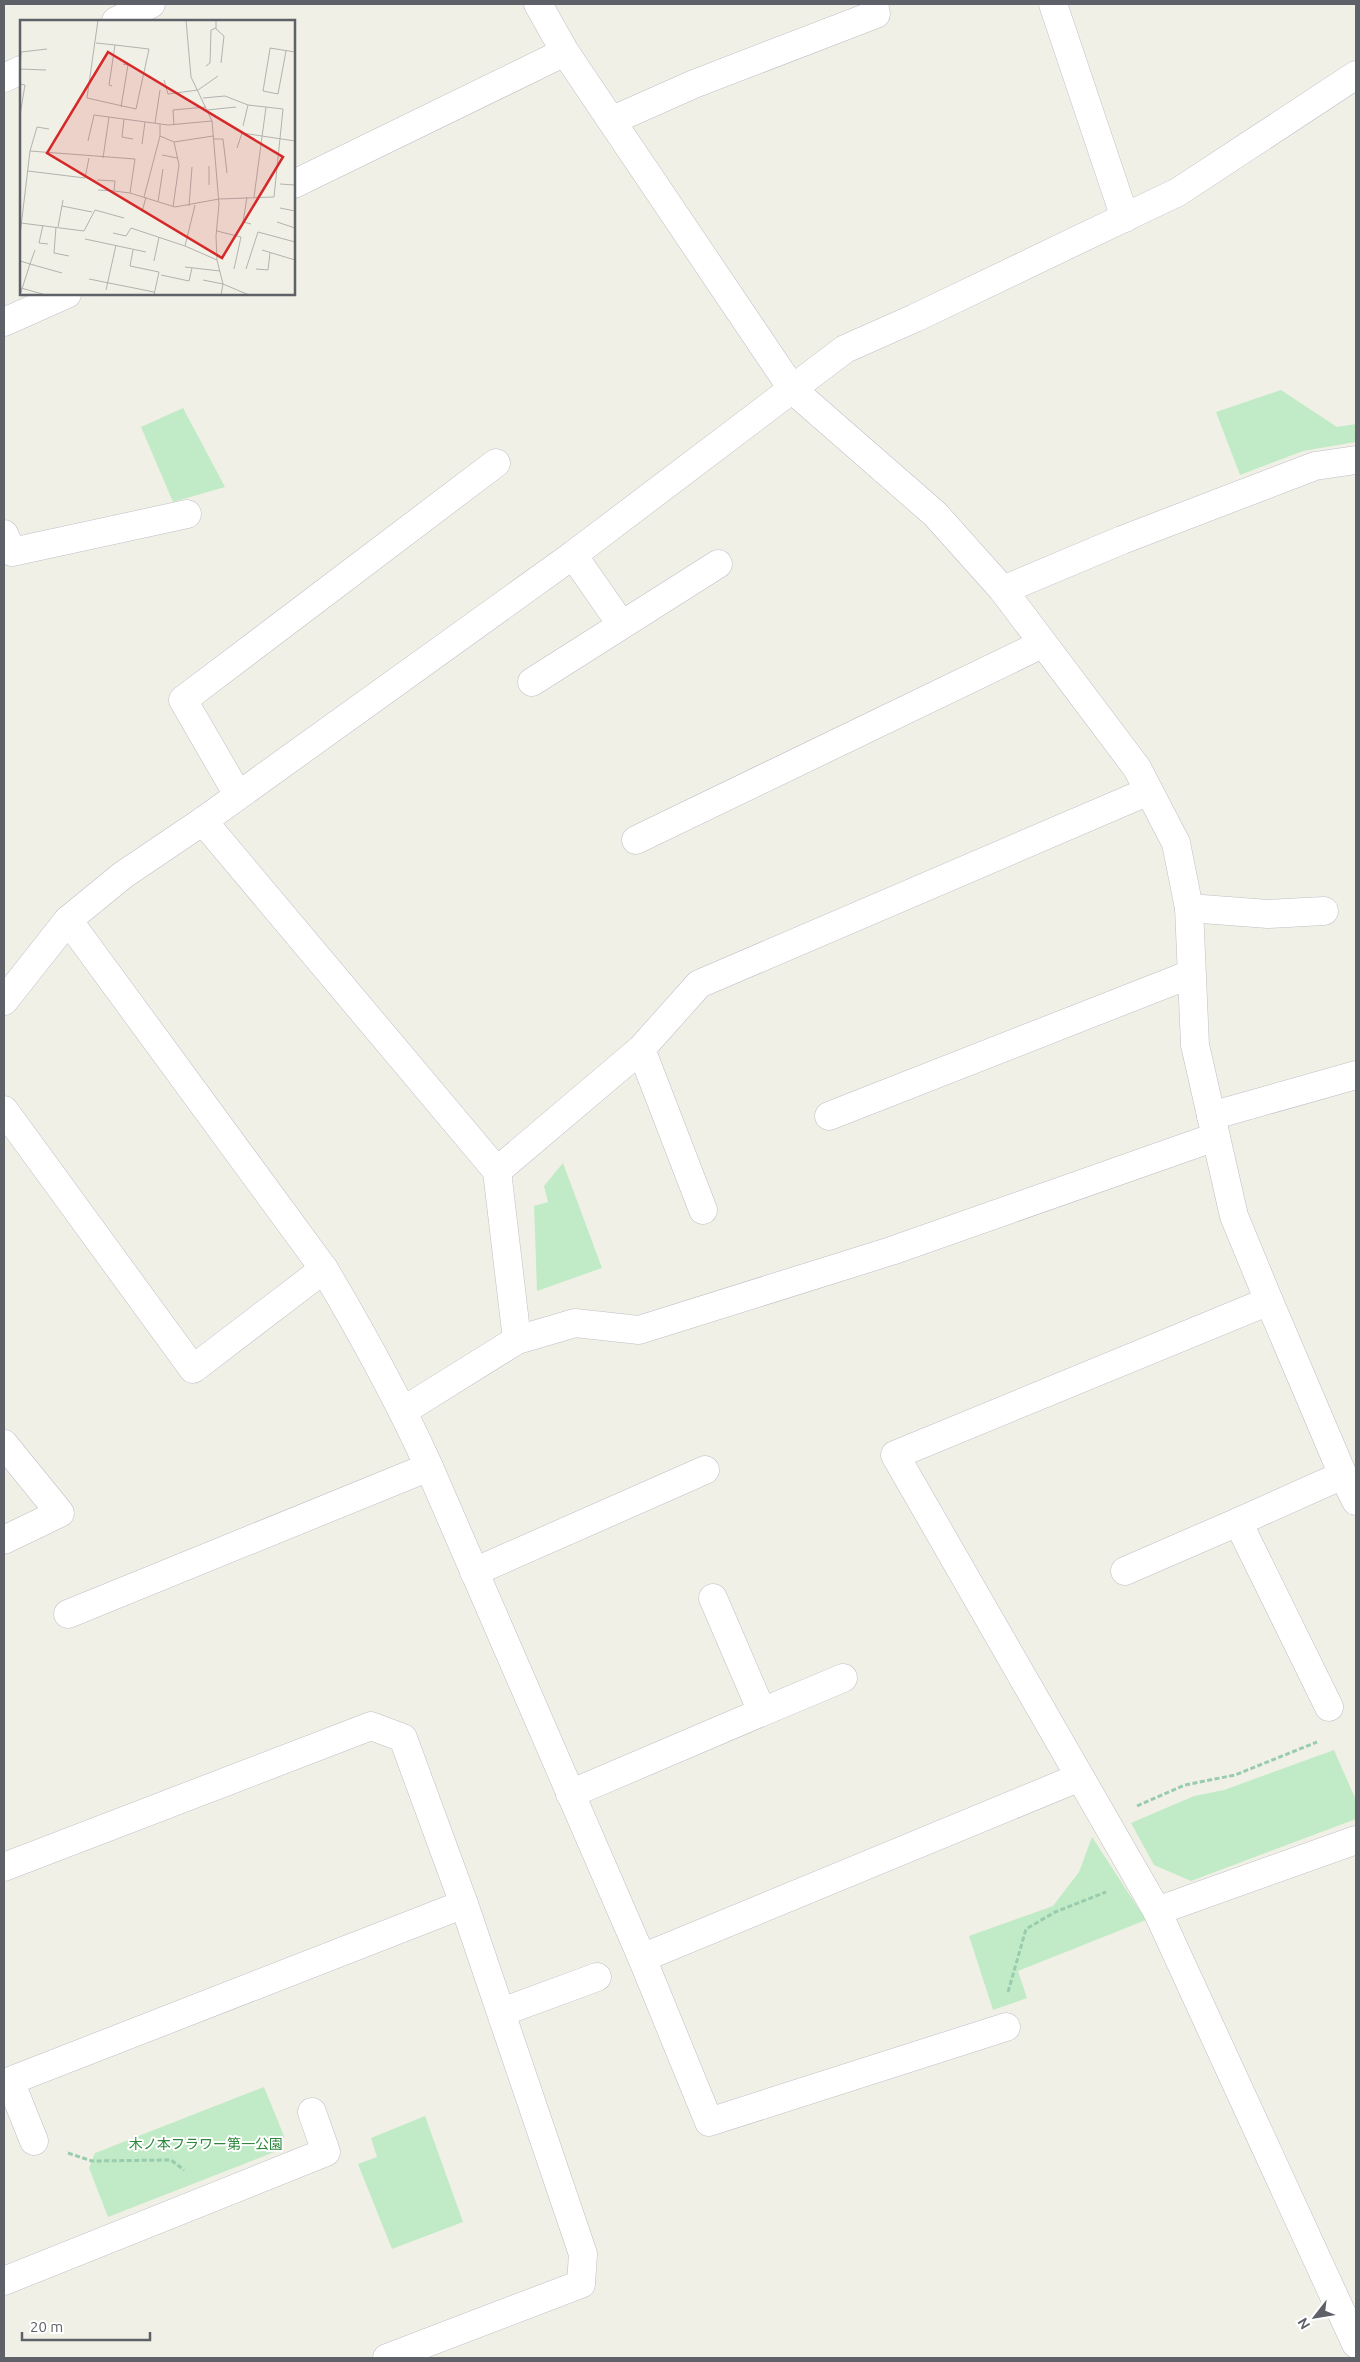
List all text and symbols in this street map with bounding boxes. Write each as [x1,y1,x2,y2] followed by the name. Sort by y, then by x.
[20,20,295,295] inset map
[129,2136,283,2152] park label: 木ノ本フラワー第一公園
[1290,2292,1340,2342] north arrow
[22,2310,150,2342] scale bar
[1294,2315,1313,2332] text: N
[30,2318,63,2335] text: 20 m

